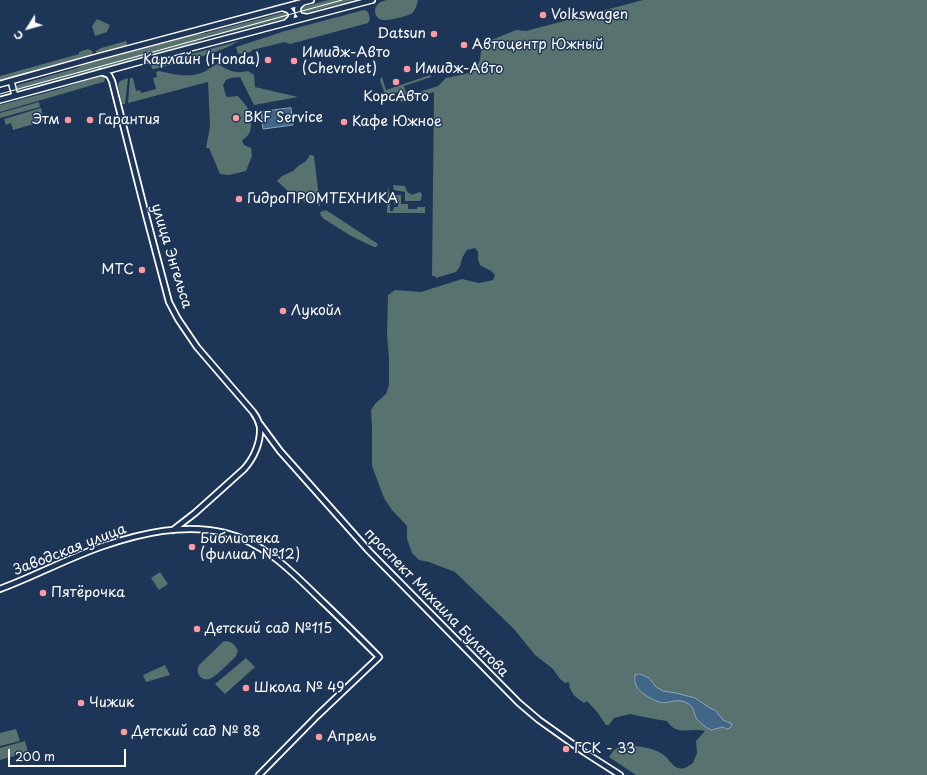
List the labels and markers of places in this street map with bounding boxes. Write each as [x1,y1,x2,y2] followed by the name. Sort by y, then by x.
[551,7,628,23] place label: Volkswagen
[538,10,548,20] marker: Volkswagen
[377,26,426,42] place label: Datsun
[429,29,439,39] marker: Datsun
[472,37,604,53] place label: Автоцентр Южный
[459,40,469,50] marker: Автоцентр Южный
[302,45,390,78] place label: Имидж-Авто (Chevrolet)
[143,52,260,68] place label: Карлайн (Honda)
[263,55,273,65] marker: Карлайн (Honda)
[289,56,299,66] marker: Имидж-Авто (Chevrolet)
[415,61,503,77] place label: Имидж-Авто
[402,64,412,74] marker: Имидж-Авто
[391,77,401,87] marker: КорсАвто
[363,89,429,105] place label: КорсАвто
[244,110,323,126] place label: BKF Service
[32,112,60,128] place label: Этм
[98,112,160,128] place label: Гарантия
[231,113,241,123] marker: BKF Service
[352,114,442,130] place label: Кафе Южное
[63,115,73,125] marker: Этм
[85,115,95,125] marker: Гарантия
[339,117,349,127] marker: Кафе Южное
[247,191,398,207] place label: ГидроПРОМТЕХНИКА
[234,194,244,204] marker: ГидроПРОМТЕХНИКА
[101,262,134,278] place label: МТС
[137,265,147,275] marker: МТС
[291,303,341,319] place label: Лукойл
[278,306,288,316] marker: Лукойл
[200,531,300,564] place label: Библиотека (филиал №12)
[187,542,197,552] marker: Библиотека (филиал №12)
[51,585,125,601] place label: Пятёрочка
[38,588,48,598] marker: Пятёрочка
[205,621,332,637] place label: Детский сад №115
[192,624,202,634] marker: Детский сад №115
[254,680,345,696] place label: Школа № 49
[241,683,251,693] marker: Школа № 49
[89,695,134,711] place label: Чижик
[76,698,86,708] marker: Чижик
[132,724,260,740] place label: Детский сад № 88
[119,727,129,737] marker: Детский сад № 88
[327,729,376,745] place label: Апрель
[314,732,324,742] marker: Апрель
[574,741,636,757] place label: ГСК - 33
[561,744,571,754] marker: ГСК - 33

